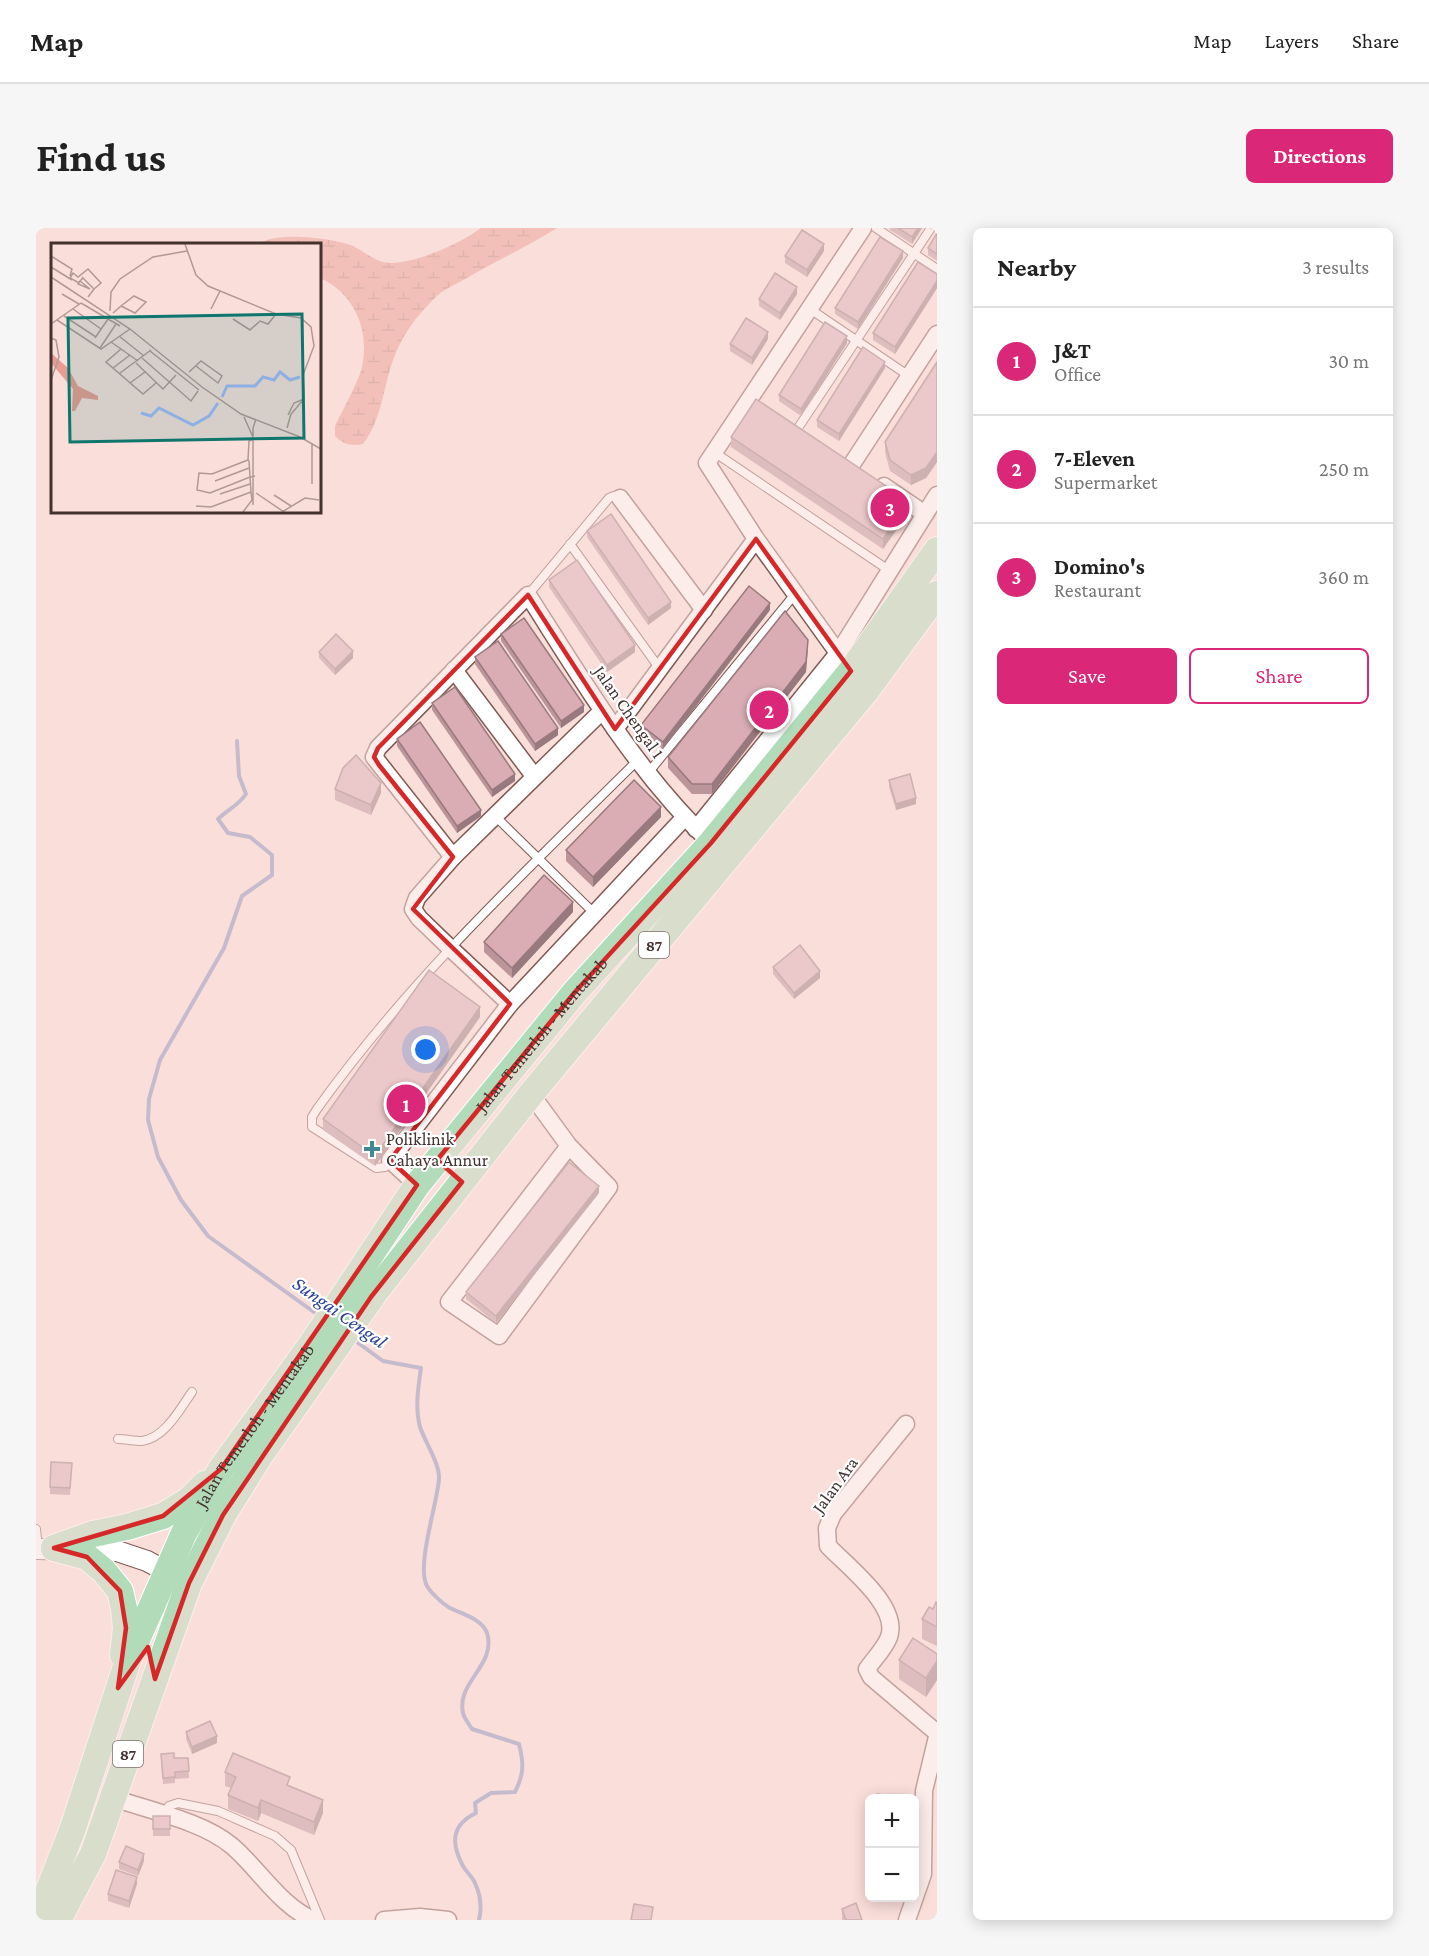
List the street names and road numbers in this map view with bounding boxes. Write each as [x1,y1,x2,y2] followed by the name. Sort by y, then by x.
[588,660,668,762] street label: Jalan Chengal 1
[639,932,669,958] road number: 87
[470,953,612,1117] street label: Jalan Temerloh - Mentakab
[190,1340,318,1513] street label: Jalan Temerloh - Mentakab
[807,1453,862,1519] street label: Jalan Ara
[113,1741,143,1767] road number: 87

